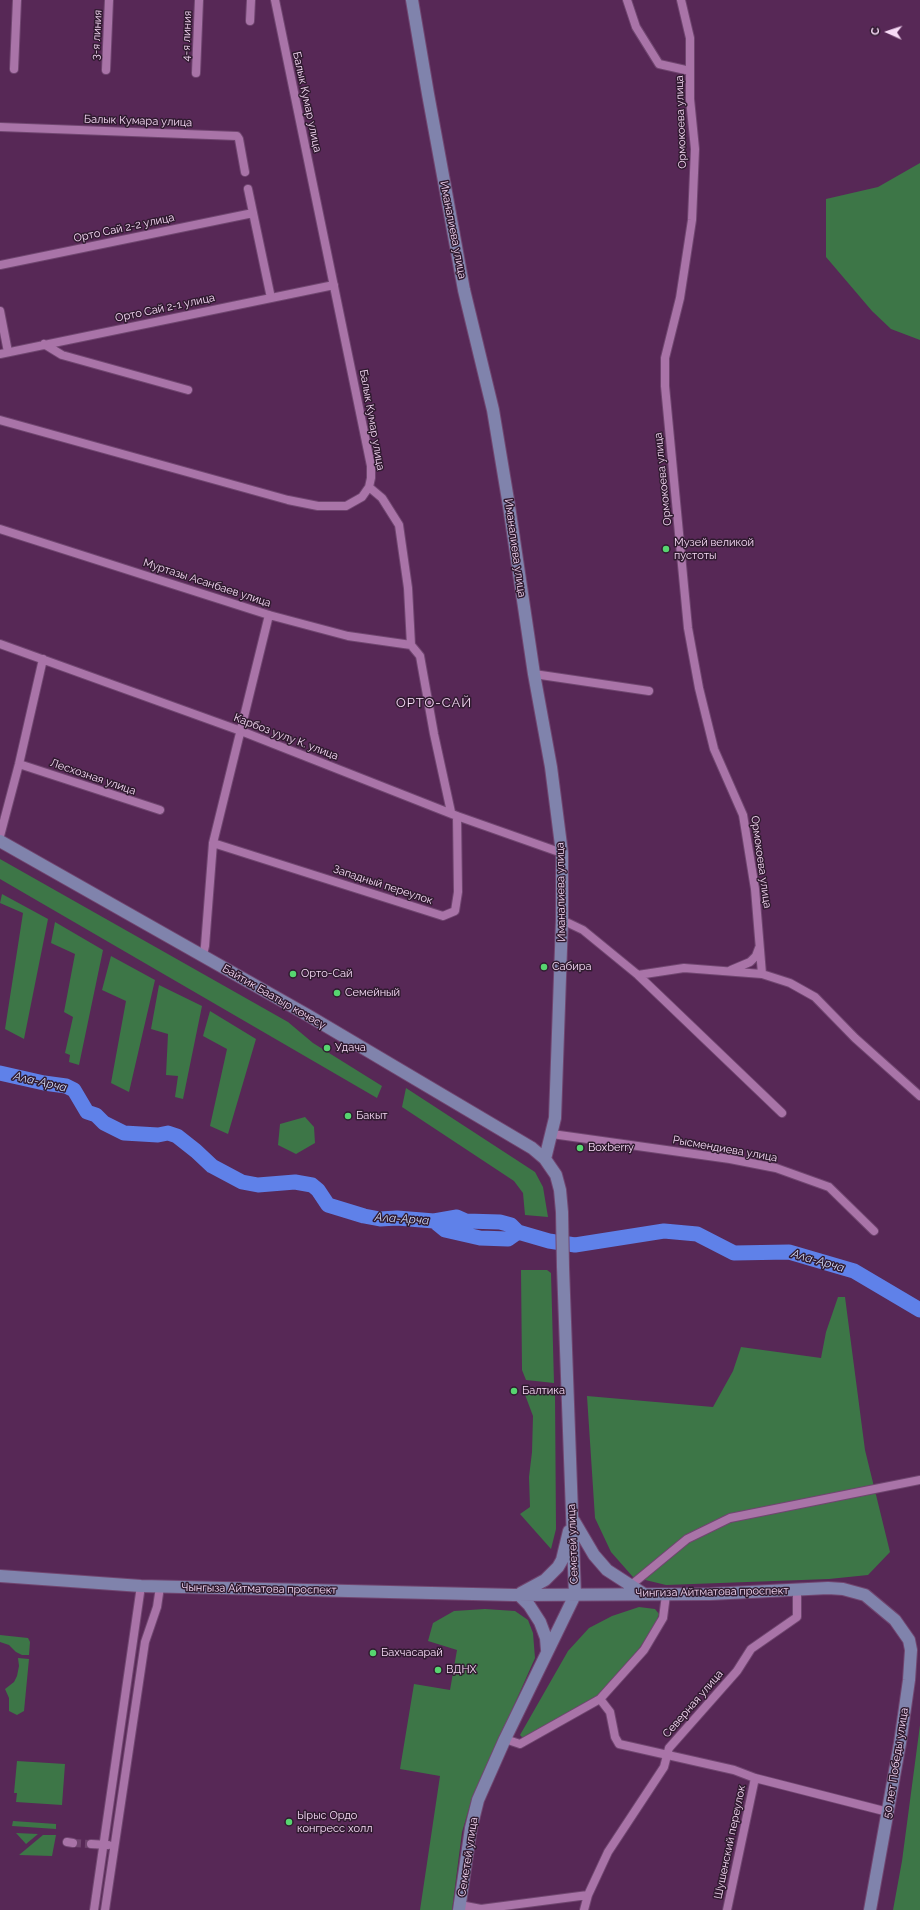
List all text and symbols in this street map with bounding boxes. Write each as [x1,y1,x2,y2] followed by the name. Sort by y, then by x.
[89,9,105,61] street label: 3-я линия
[180,11,194,61] street label: 4-я линия
[868,12,908,52] north arrow
[869,27,882,35] text: С
[290,51,324,153] street label: Балык Кумар улица
[673,75,689,169] street label: Ормокоева улица
[84,113,192,129] street label: Балык Кумара улица
[437,180,469,280] street label: Иманалиева улица
[73,211,175,245] street label: Орто Сай 2-2 улица
[114,291,216,325] street label: Орто Сай 2-1 улица
[357,368,387,472] street label: Балык Кумар улица
[652,432,674,526] street label: Ормокоева улица
[502,498,528,598] street label: Иманалиева улица
[674,536,754,562] place label: Музей великой пустоты
[661,544,671,554] marker: Музей великой пустоты
[141,556,273,610] street label: Муртазы Асанбаев улица
[396,695,472,711] district label: ОРТО-САЙ
[232,711,340,763] street label: Карбоз уулу К. улица
[48,756,138,798] street label: Лесхозная улица
[748,815,774,909] street label: Ормокоева улица
[554,842,568,942] street label: Иманалиева улица
[331,863,435,907] street label: Западный переулок
[552,960,592,974] place label: Сабира
[220,962,328,1032] street label: Байтик Баатыр көчөсү
[539,962,549,972] marker: Сабира
[301,967,353,981] place label: Орто-Сай
[288,969,298,979] marker: Орто-Сай
[345,986,400,1000] place label: Семейный
[332,988,342,998] marker: Семейный
[335,1041,366,1055] place label: Удача
[322,1043,332,1053] marker: Удача
[12,1069,68,1095] water label: Ала-Арча
[356,1109,388,1123] place label: Бакыт
[343,1111,353,1121] marker: Бакыт
[672,1133,778,1165] street label: Рысмендиева улица
[588,1141,634,1155] place label: Boxberry
[575,1143,585,1153] marker: Boxberry
[374,1210,430,1228] water label: Ала-Арча
[790,1247,846,1275] water label: Ала-Арча
[522,1384,565,1398] place label: Балтика
[509,1386,519,1396] marker: Балтика
[565,1504,581,1584] street label: Семетей улица
[181,1581,337,1597] street label: Чынгыза Айтматова проспект
[635,1584,789,1600] street label: Чингиза Айтматова проспект
[381,1646,443,1660] place label: Бахчасарай
[368,1648,378,1658] marker: Бахчасарай
[446,1663,477,1677] place label: ВДНХ
[433,1665,443,1675] marker: ВДНХ
[660,1668,726,1740] street label: Северная улица
[881,1707,911,1819] street label: 50 лет Победы улица
[711,1784,749,1900] street label: Шушенский переулок
[297,1809,373,1835] place label: Ырыс Ордо конгресс холл
[455,1816,481,1898] street label: Семетей улица
[284,1817,294,1827] marker: Ырыс Ордо конгресс холл

